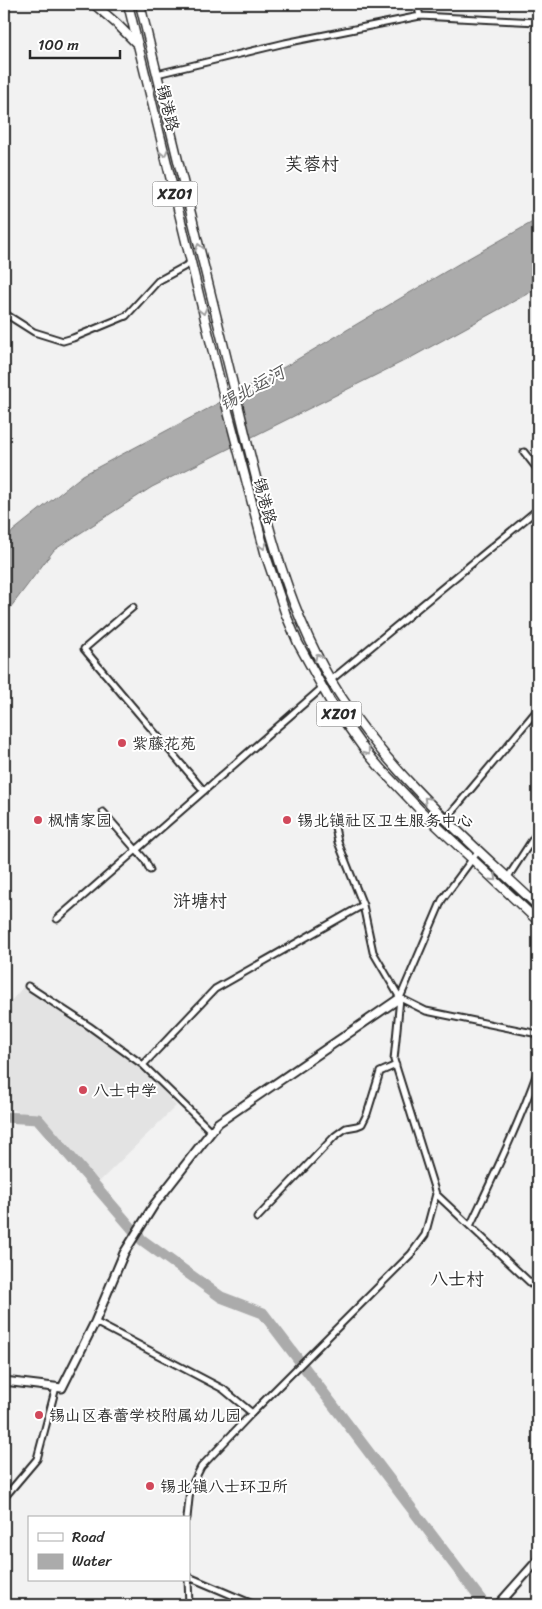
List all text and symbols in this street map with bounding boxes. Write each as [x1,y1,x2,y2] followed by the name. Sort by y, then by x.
[30,28,120,60] scale bar
[38,32,79,58] text: 100 m
[148,81,188,135] street label: 锡港路
[285,148,339,180] district label: 芙蓉村
[159,149,169,157] one-way arrow
[152,182,198,206] road number: XZ01
[194,242,205,251] one-way arrow
[197,306,208,315] one-way arrow
[213,355,294,419] water label: 锡北运河
[245,474,285,528] street label: 锡港路
[257,541,268,550] one-way arrow
[314,653,324,662] one-way arrow
[316,702,362,726] road number: XZ01
[132,729,196,758] place label: 紫藤花苑
[116,737,128,749] marker: 紫藤花苑
[361,746,370,755] one-way arrow
[423,797,432,806] one-way arrow
[48,806,112,835] place label: 枫情家园
[297,806,473,835] place label: 锡北镇社区卫生服务中心
[32,814,44,826] marker: 枫情家园
[281,814,293,826] marker: 锡北镇社区卫生服务中心
[489,873,498,882] one-way arrow
[173,885,227,917] district label: 浒塘村
[93,1076,157,1105] place label: 八士中学
[77,1084,89,1096] marker: 八士中学
[430,1263,484,1295] district label: 八士村
[49,1401,241,1430] place label: 锡山区春蕾学校附属幼儿园
[33,1409,45,1421] marker: 锡山区春蕾学校附属幼儿园
[160,1472,288,1501] place label: 锡北镇八士环卫所
[144,1480,156,1492] marker: 锡北镇八士环卫所
[28,1516,190,1582] legend
[72,1524,105,1550] text: Road
[72,1548,112,1574] text: Water

